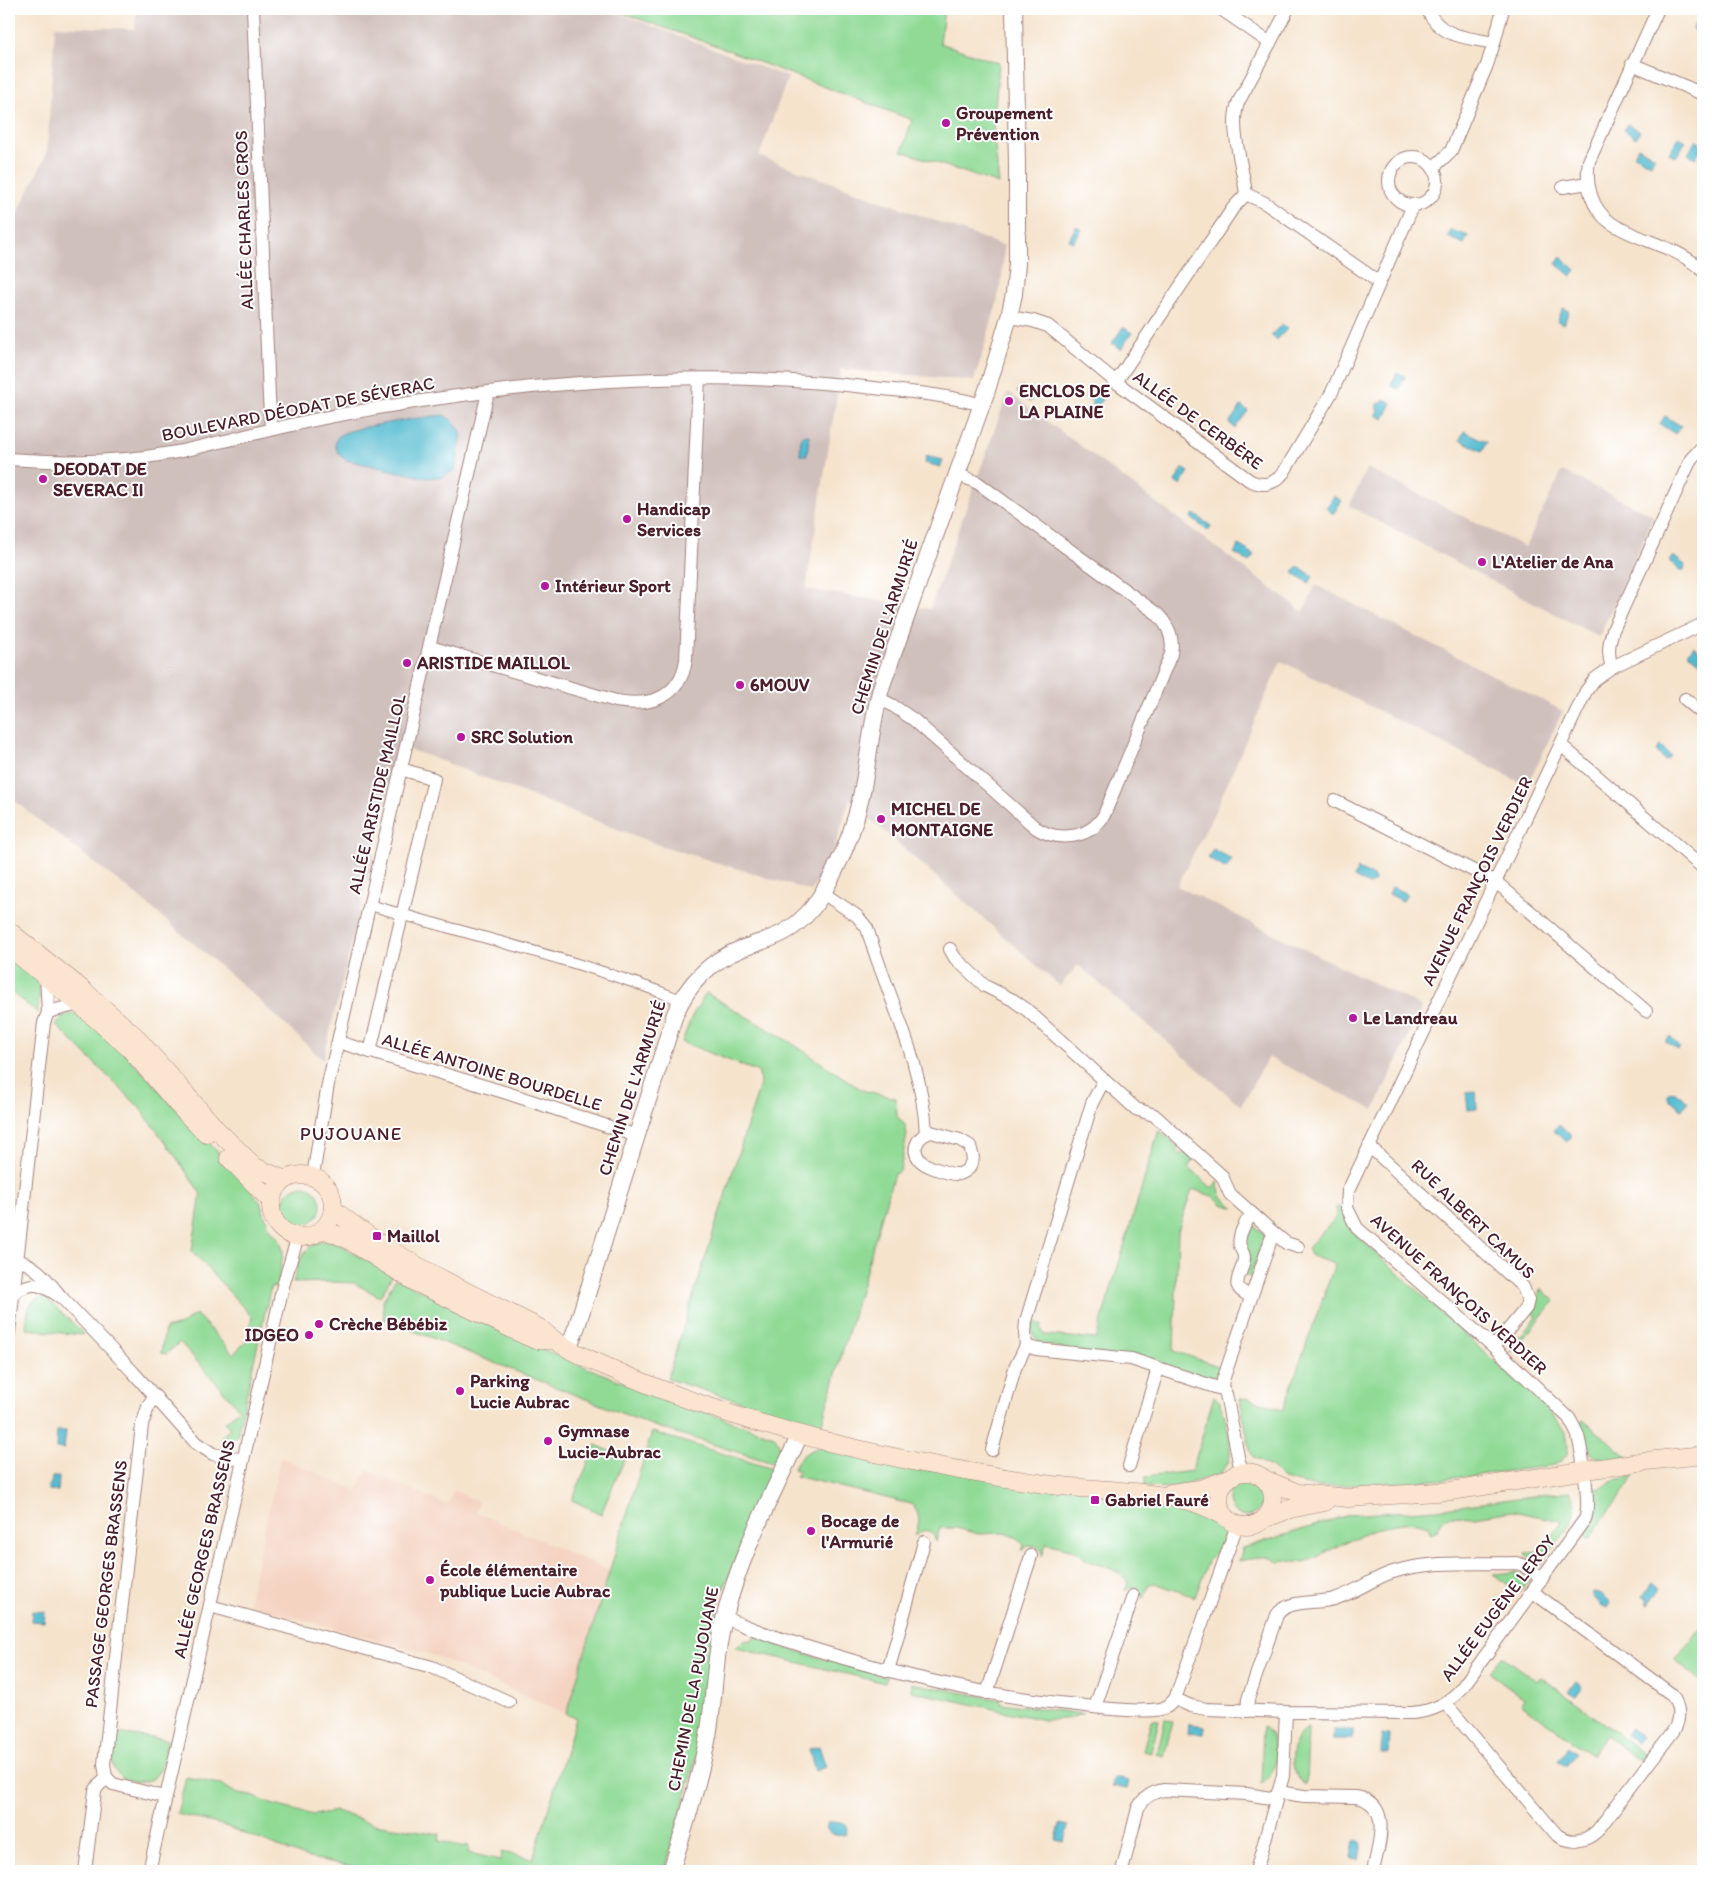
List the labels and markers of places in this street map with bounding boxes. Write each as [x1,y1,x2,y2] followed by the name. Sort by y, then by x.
[956,102,1053,145] place label: Groupement Prévention
[940,117,952,129] marker: Groupement Prévention
[1019,380,1110,423] place label: ENCLOS DE LA PLAINE
[1003,395,1015,407] marker: ENCLOS DE LA PLAINE
[53,458,147,501] place label: DEODAT DE SEVERAC II
[37,473,49,485] marker: DEODAT DE SEVERAC II
[637,498,711,541] place label: Handicap Services
[621,513,633,525] marker: Handicap Services
[1492,551,1613,573] place label: L'Atelier de Ana
[1476,556,1488,568] marker: L'Atelier de Ana
[555,575,671,597] place label: Intérieur Sport
[539,580,551,592] marker: Intérieur Sport
[416,652,571,674] place label: ARISTIDE MAILLOL
[401,657,413,669] marker: ARISTIDE MAILLOL
[750,674,810,696] place label: 6MOUV
[734,679,746,691] marker: 6MOUV
[471,726,574,748] place label: SRC Solution
[455,731,467,743] marker: SRC Solution
[891,798,993,841] place label: MICHEL DE MONTAIGNE
[875,813,887,825] marker: MICHEL DE MONTAIGNE
[1363,1007,1458,1029] place label: Le Landreau
[1347,1012,1359,1024] marker: Le Landreau
[387,1225,440,1247] place label: Maillol
[371,1230,383,1242] marker: Maillol
[329,1313,448,1335] place label: Crèche Bébébiz
[313,1318,325,1330] marker: Crèche Bébébiz
[245,1324,299,1346] place label: IDGEO
[303,1329,315,1341] marker: IDGEO
[470,1370,570,1413] place label: Parking Lucie Aubrac
[454,1385,466,1397] marker: Parking Lucie Aubrac
[558,1420,661,1463] place label: Gymnase Lucie-Aubrac
[542,1435,554,1447] marker: Gymnase Lucie-Aubrac
[1105,1489,1209,1511] place label: Gabriel Fauré
[1089,1494,1101,1506] marker: Gabriel Fauré
[821,1510,900,1553] place label: Bocage de l'Armurié
[805,1525,817,1537] marker: Bocage de l'Armurié
[439,1559,611,1602] place label: École élémentaire publique Lucie Aubrac
[424,1574,436,1586] marker: École élémentaire publique Lucie Aubrac

